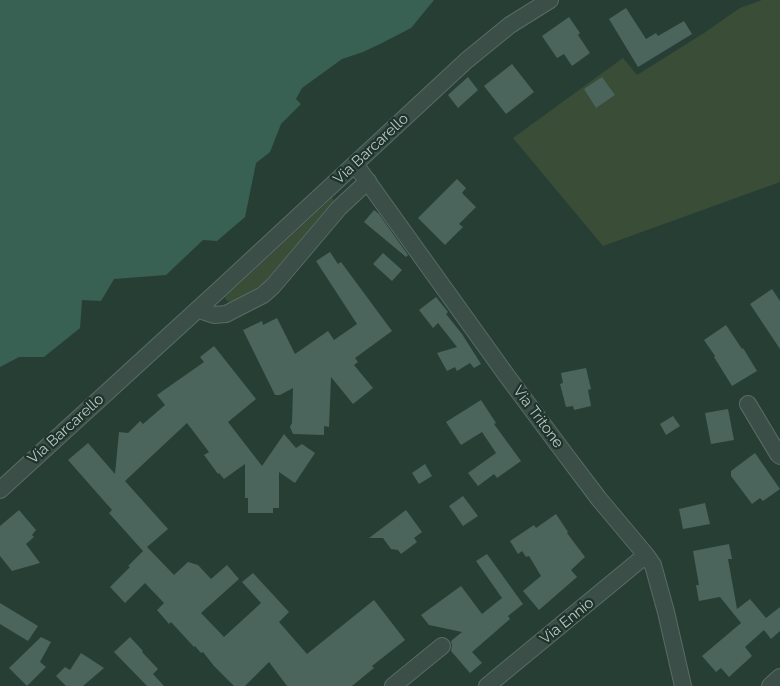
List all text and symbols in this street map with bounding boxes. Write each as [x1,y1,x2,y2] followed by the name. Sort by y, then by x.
[330,110,412,188] street label: Via Barcarello
[509,382,567,452] street label: Via Tritone
[24,390,108,468] street label: Via Barcarello
[536,594,598,648] street label: Via Ennio

